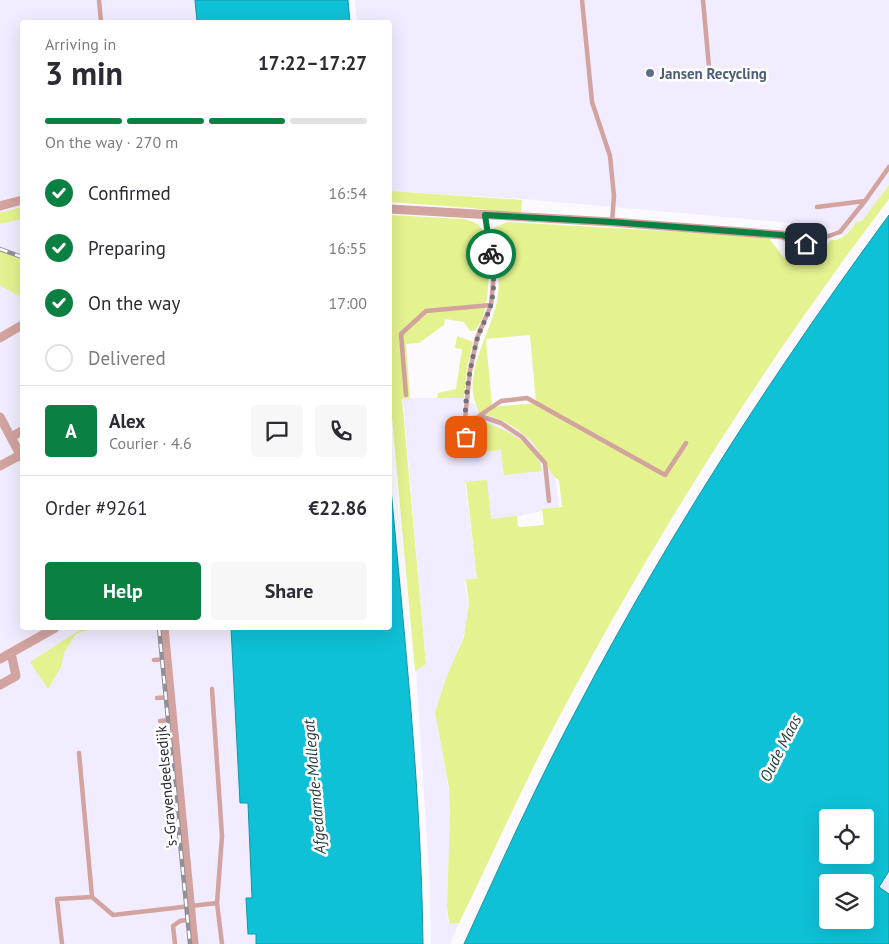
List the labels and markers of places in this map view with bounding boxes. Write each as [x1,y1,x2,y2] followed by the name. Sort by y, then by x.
[659,64,767,83] place label: Jansen Recycling
[644,67,656,79] marker: Jansen Recycling
[785,223,827,265] pin
[445,416,487,458] pin

